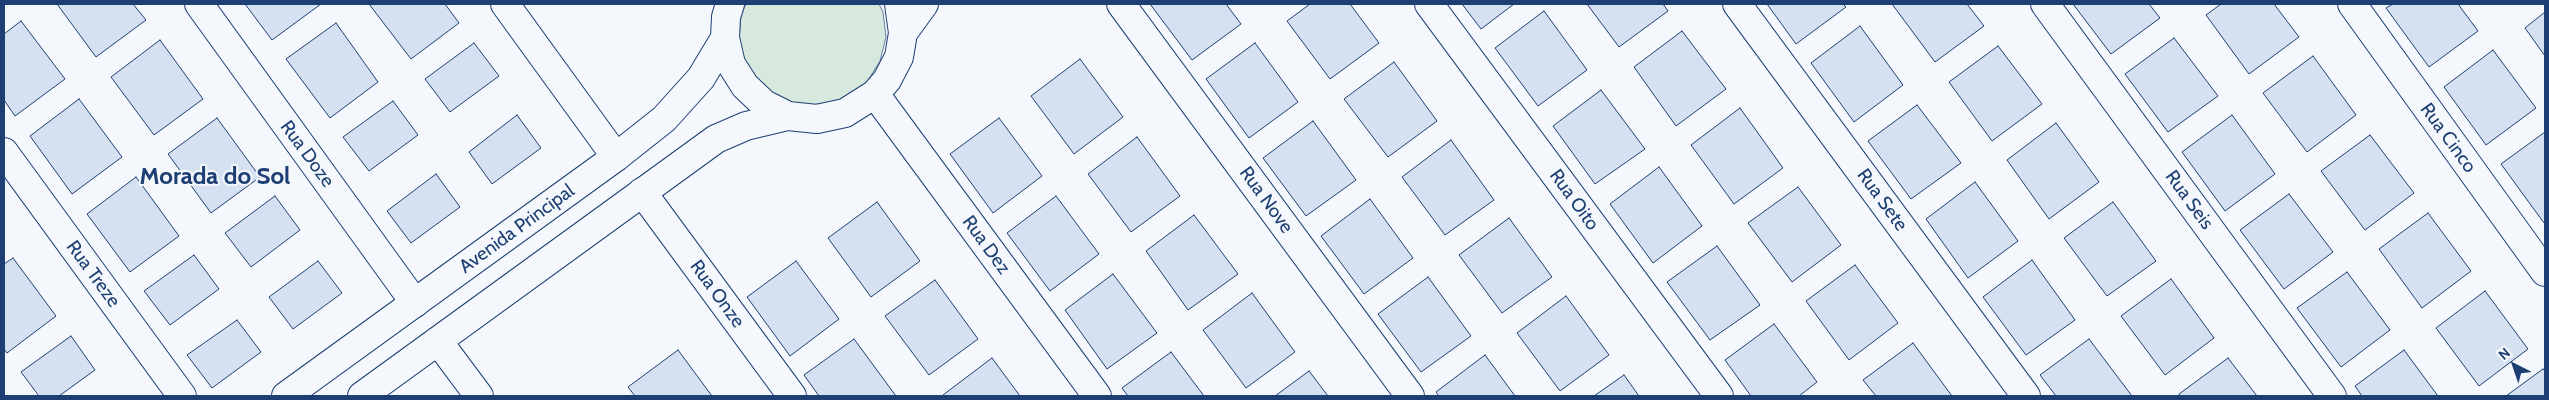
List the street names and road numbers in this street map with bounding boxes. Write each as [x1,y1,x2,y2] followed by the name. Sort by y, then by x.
[2415,99,2481,177] street label: Rua Cinco
[275,116,339,192] street label: Rua Doze
[1234,162,1298,238] street label: Rua Nove
[1852,164,1912,236] street label: Rua Sete
[1544,165,1604,235] street label: Rua Oito
[2160,166,2218,234] street label: Rua Seis
[455,180,579,278] street label: Avenida Principal
[957,211,1015,279] street label: Rua Dez
[61,236,125,312] street label: Rua Treze
[685,256,749,332] street label: Rua Onze

